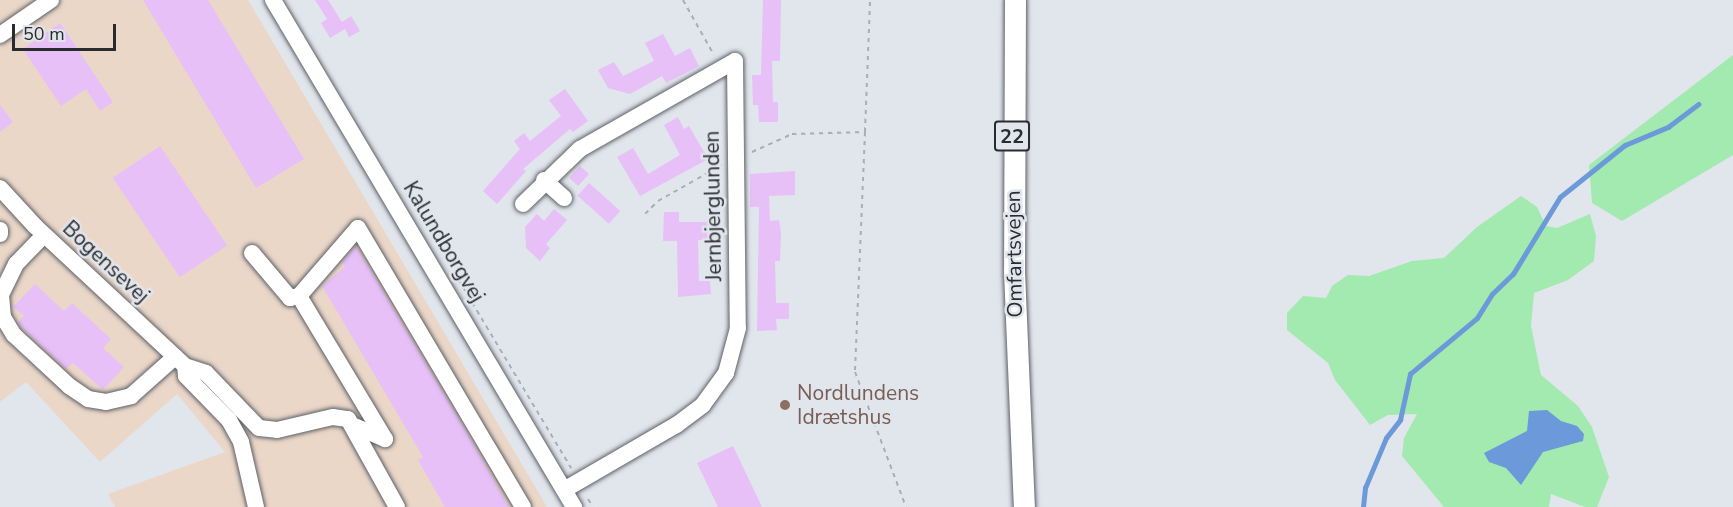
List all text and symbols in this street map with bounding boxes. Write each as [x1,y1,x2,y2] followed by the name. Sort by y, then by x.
[15,12,118,50] scale bar
[23,22,65,46] text: 50 m
[994,119,1030,153] road number: 22
[699,130,727,282] street label: Jernbjerglunden
[398,177,490,307] street label: Kalundborgvej
[1000,190,1028,318] street label: Omfartsvejen
[57,216,155,308] street label: Bogensevej
[797,380,919,430] place label: Nordlundens Idrætshus
[778,398,792,412] marker: Nordlundens Idrætshus

